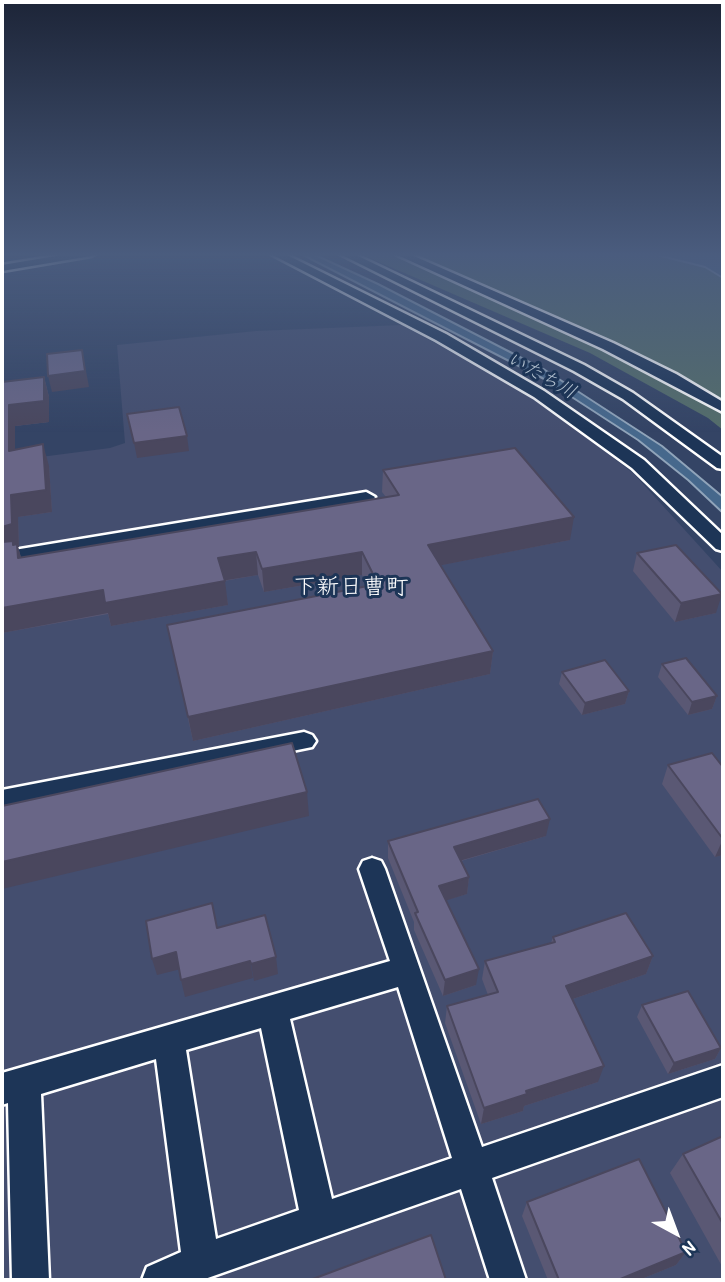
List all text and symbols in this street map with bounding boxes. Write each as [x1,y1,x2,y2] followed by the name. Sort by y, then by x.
[502,348,580,404] water label: いたち川
[294,574,408,602] district label: 下新日曹町
[641,1198,711,1268] north arrow
[677,1236,702,1262] text: N

